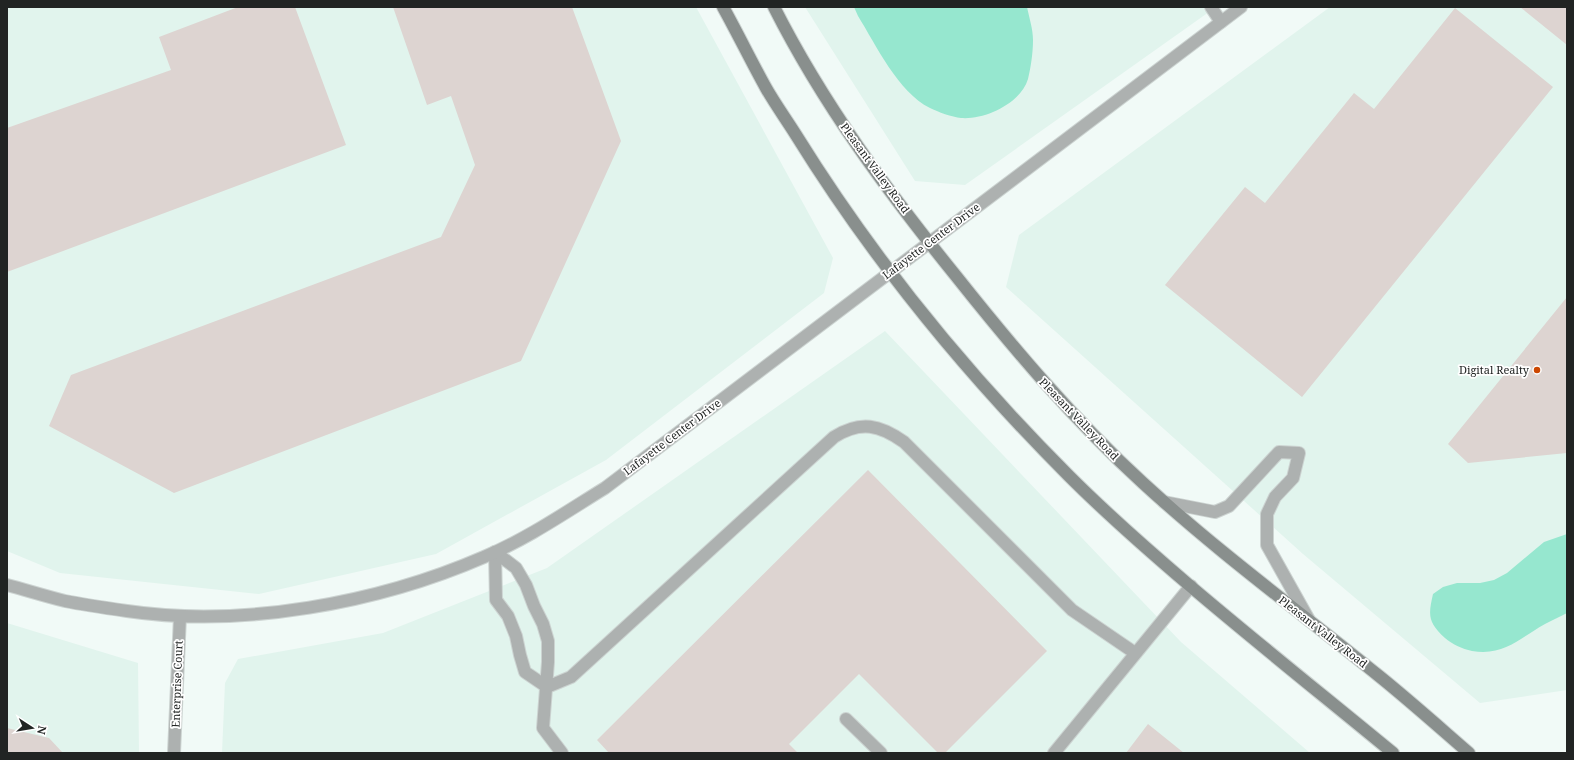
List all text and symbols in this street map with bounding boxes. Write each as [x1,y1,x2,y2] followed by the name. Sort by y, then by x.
[837,119,913,216] street label: Pleasant Valley Road
[879,199,982,282] street label: Lafayette Center Drive
[1459,362,1530,377] place label: Digital Realty
[1532,365,1542,375] marker: Digital Realty
[1036,374,1123,463] street label: Pleasant Valley Road
[620,395,723,478] street label: Lafayette Center Drive
[1276,592,1371,671] street label: Pleasant Valley Road
[167,640,186,728] street label: Enterprise Court
[12,708,52,748] north arrow
[34,724,51,736] text: N

